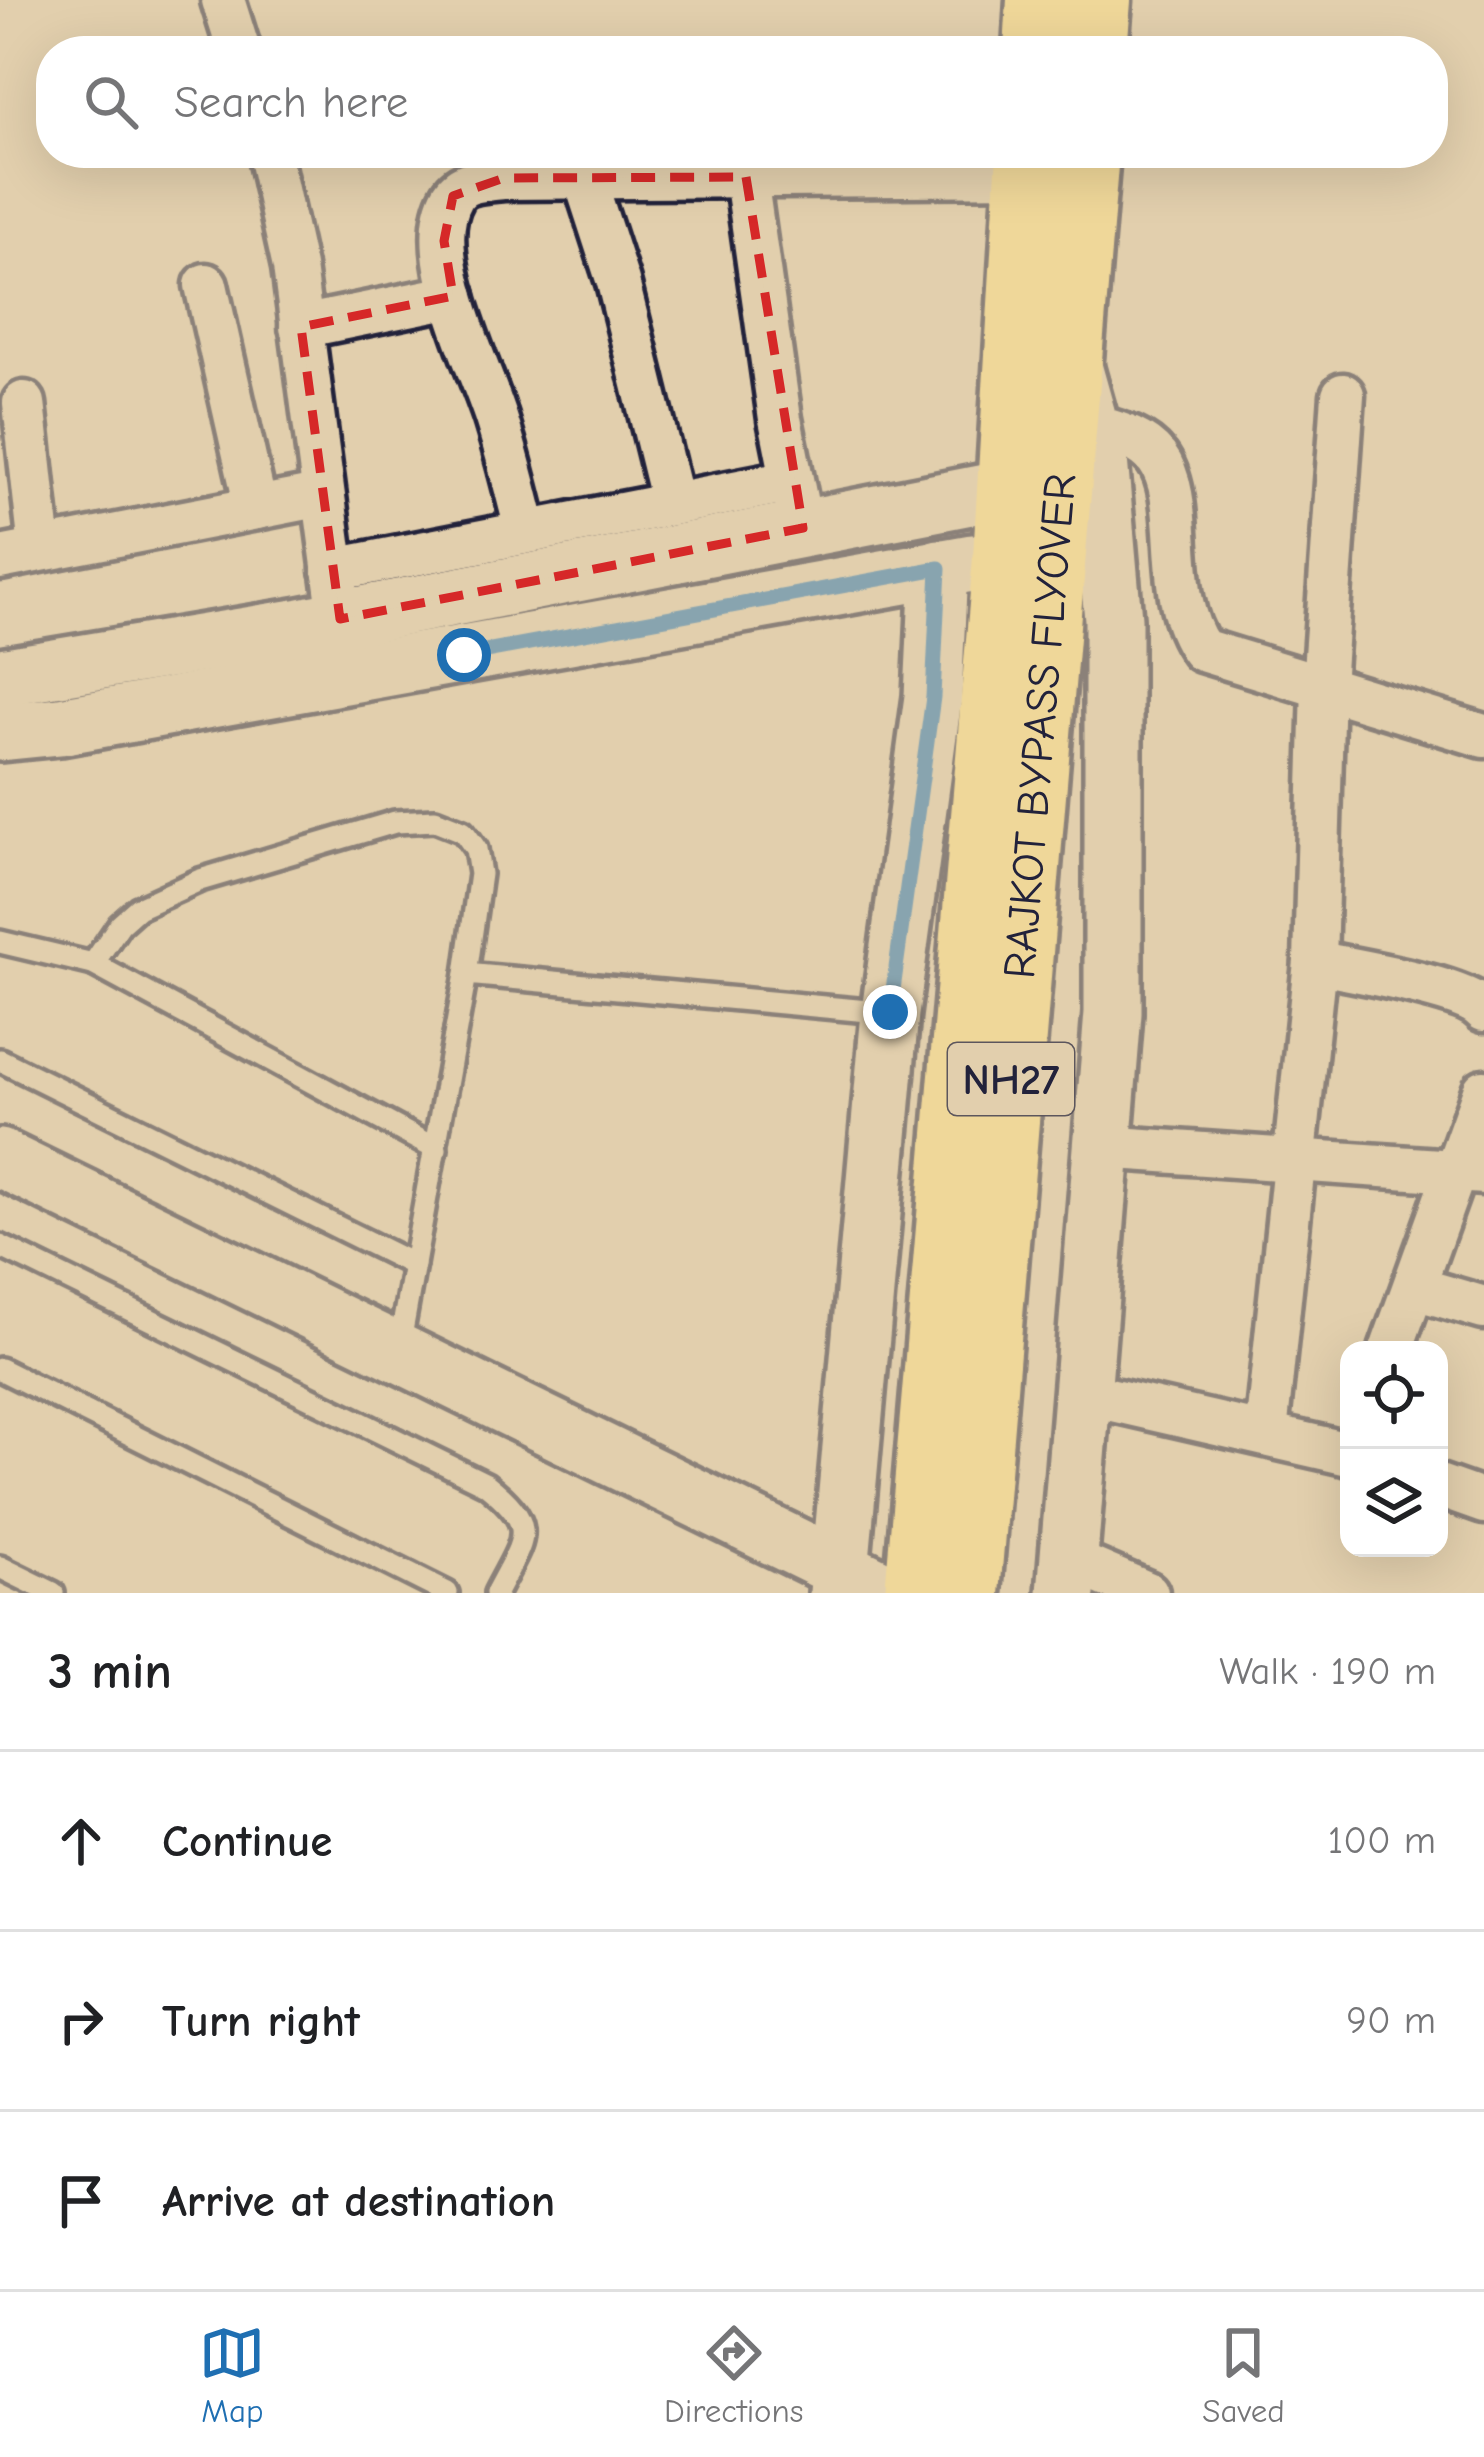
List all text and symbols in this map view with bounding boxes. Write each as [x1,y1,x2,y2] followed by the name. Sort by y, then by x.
[36,36,1448,168] search box
[78,69,144,135] icon: search
[174,76,408,128] text: Search here
[993,471,1086,981] street label: RAJKOT BYPASS FLYOVER
[437,628,491,682] route start
[863,985,917,1039] route end
[948,1043,1074,1115] road number: NH27
[1340,1341,1448,1557] map controls
[1340,1341,1448,1449] button: locate
[1340,1449,1448,1557] button: layers
[48,1642,172,1701] text: 3 min
[1219,1649,1436,1694] text: Walk · 190 m
[48,1808,114,1874] icon: ahead
[162,1815,332,1867] text: Continue
[1328,1818,1436,1863] text: 100 m
[48,1988,114,2054] icon: right
[162,1995,360,2047] text: Turn right
[1346,1998,1436,2043] text: 90 m
[48,2168,114,2234] icon: arrive
[162,2175,555,2227] text: Arrive at destination
[199,2320,265,2430] tab: Map
[664,2320,804,2430] tab: Directions
[1202,2320,1285,2430] tab: Saved

